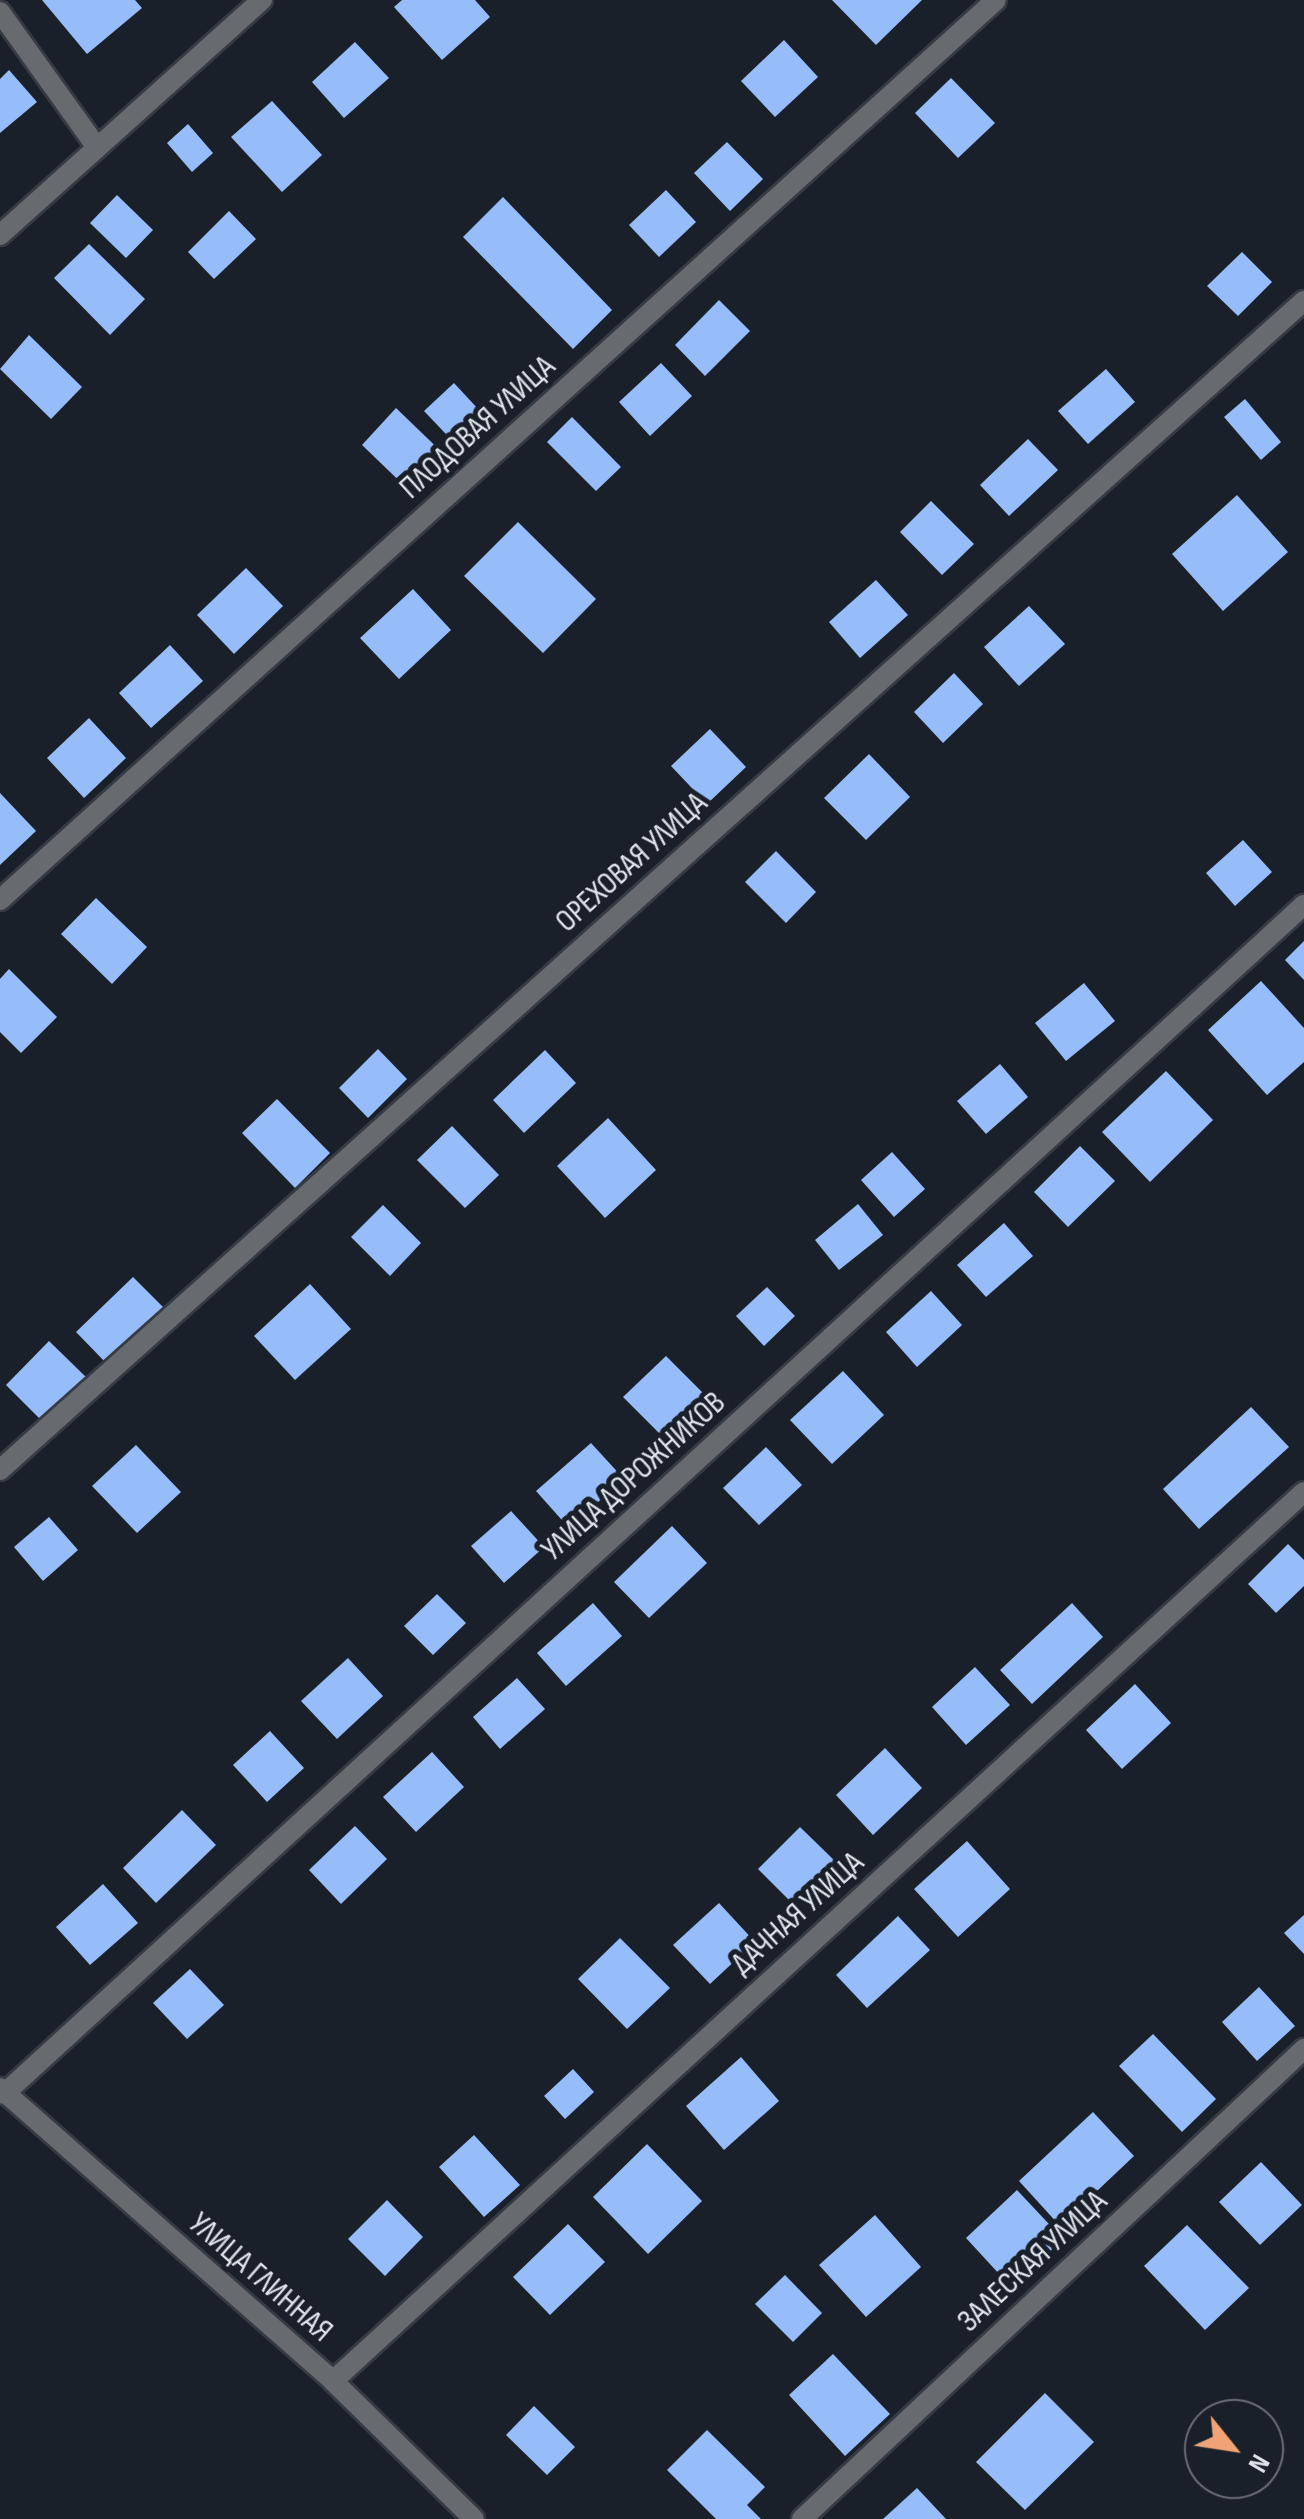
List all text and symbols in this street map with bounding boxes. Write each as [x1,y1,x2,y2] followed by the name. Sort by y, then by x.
[392,348,564,508] street label: ПЛОДОВАЯ УЛИЦА
[548,785,716,941] street label: ОРЕХОВАЯ УЛИЦА
[534,1384,734,1570] street label: УЛИЦА ДОРОЖНИКОВ
[724,1844,872,1984] street label: ДАЧНАЯ УЛИЦА
[950,2183,1116,2341] street label: ЗАЛЕСКАЯ УЛИЦА
[180,2205,340,2351] street label: УЛИЦА ГЛИННАЯ
[1184,2399,1284,2499] north arrow
[1241,2449,1277,2478] text: N

